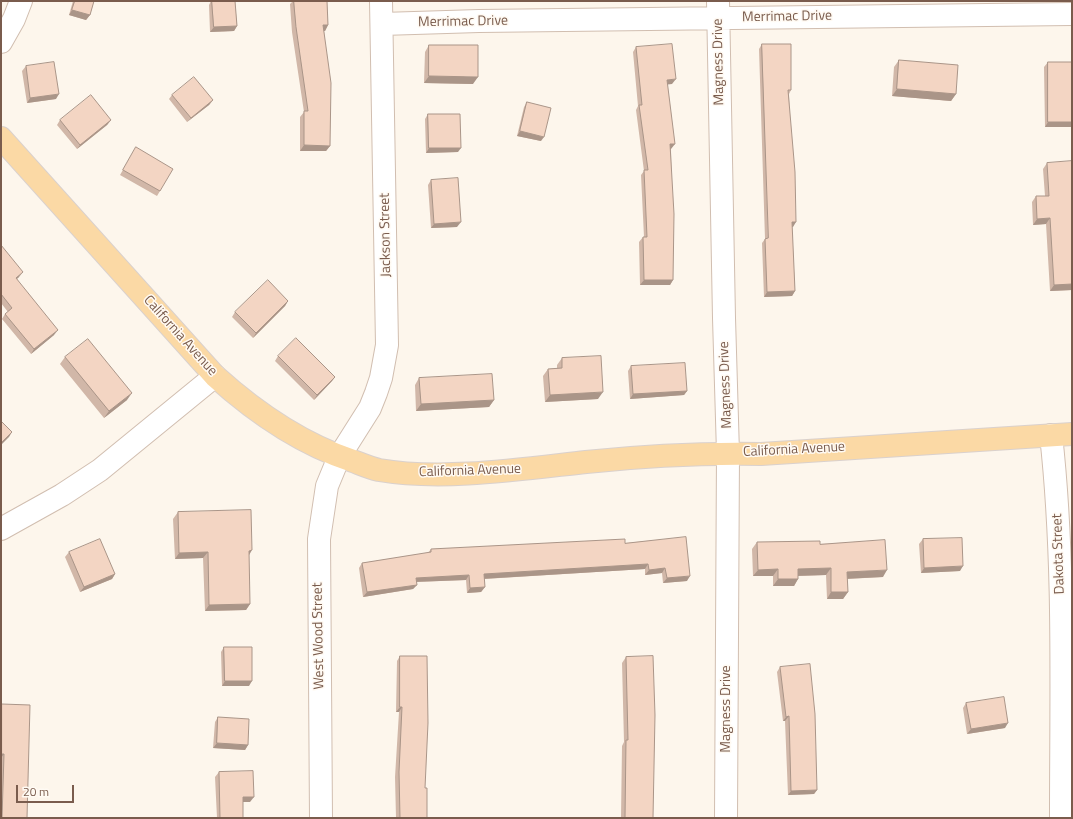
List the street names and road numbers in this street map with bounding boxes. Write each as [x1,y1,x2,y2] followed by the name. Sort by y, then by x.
[742,8,832,26] street label: Merrimac Drive
[418,13,508,31] street label: Merrimac Drive
[710,18,728,106] street label: Magness Drive
[377,193,395,277] street label: Jackson Street
[140,292,220,380] street label: California Avenue
[716,341,736,429] street label: Magness Drive
[743,439,845,461] street label: California Avenue
[419,461,521,481] street label: California Avenue
[1049,513,1069,595] street label: Dakota Street
[310,582,328,690] street label: West Wood Street
[719,665,735,753] street label: Magness Drive

